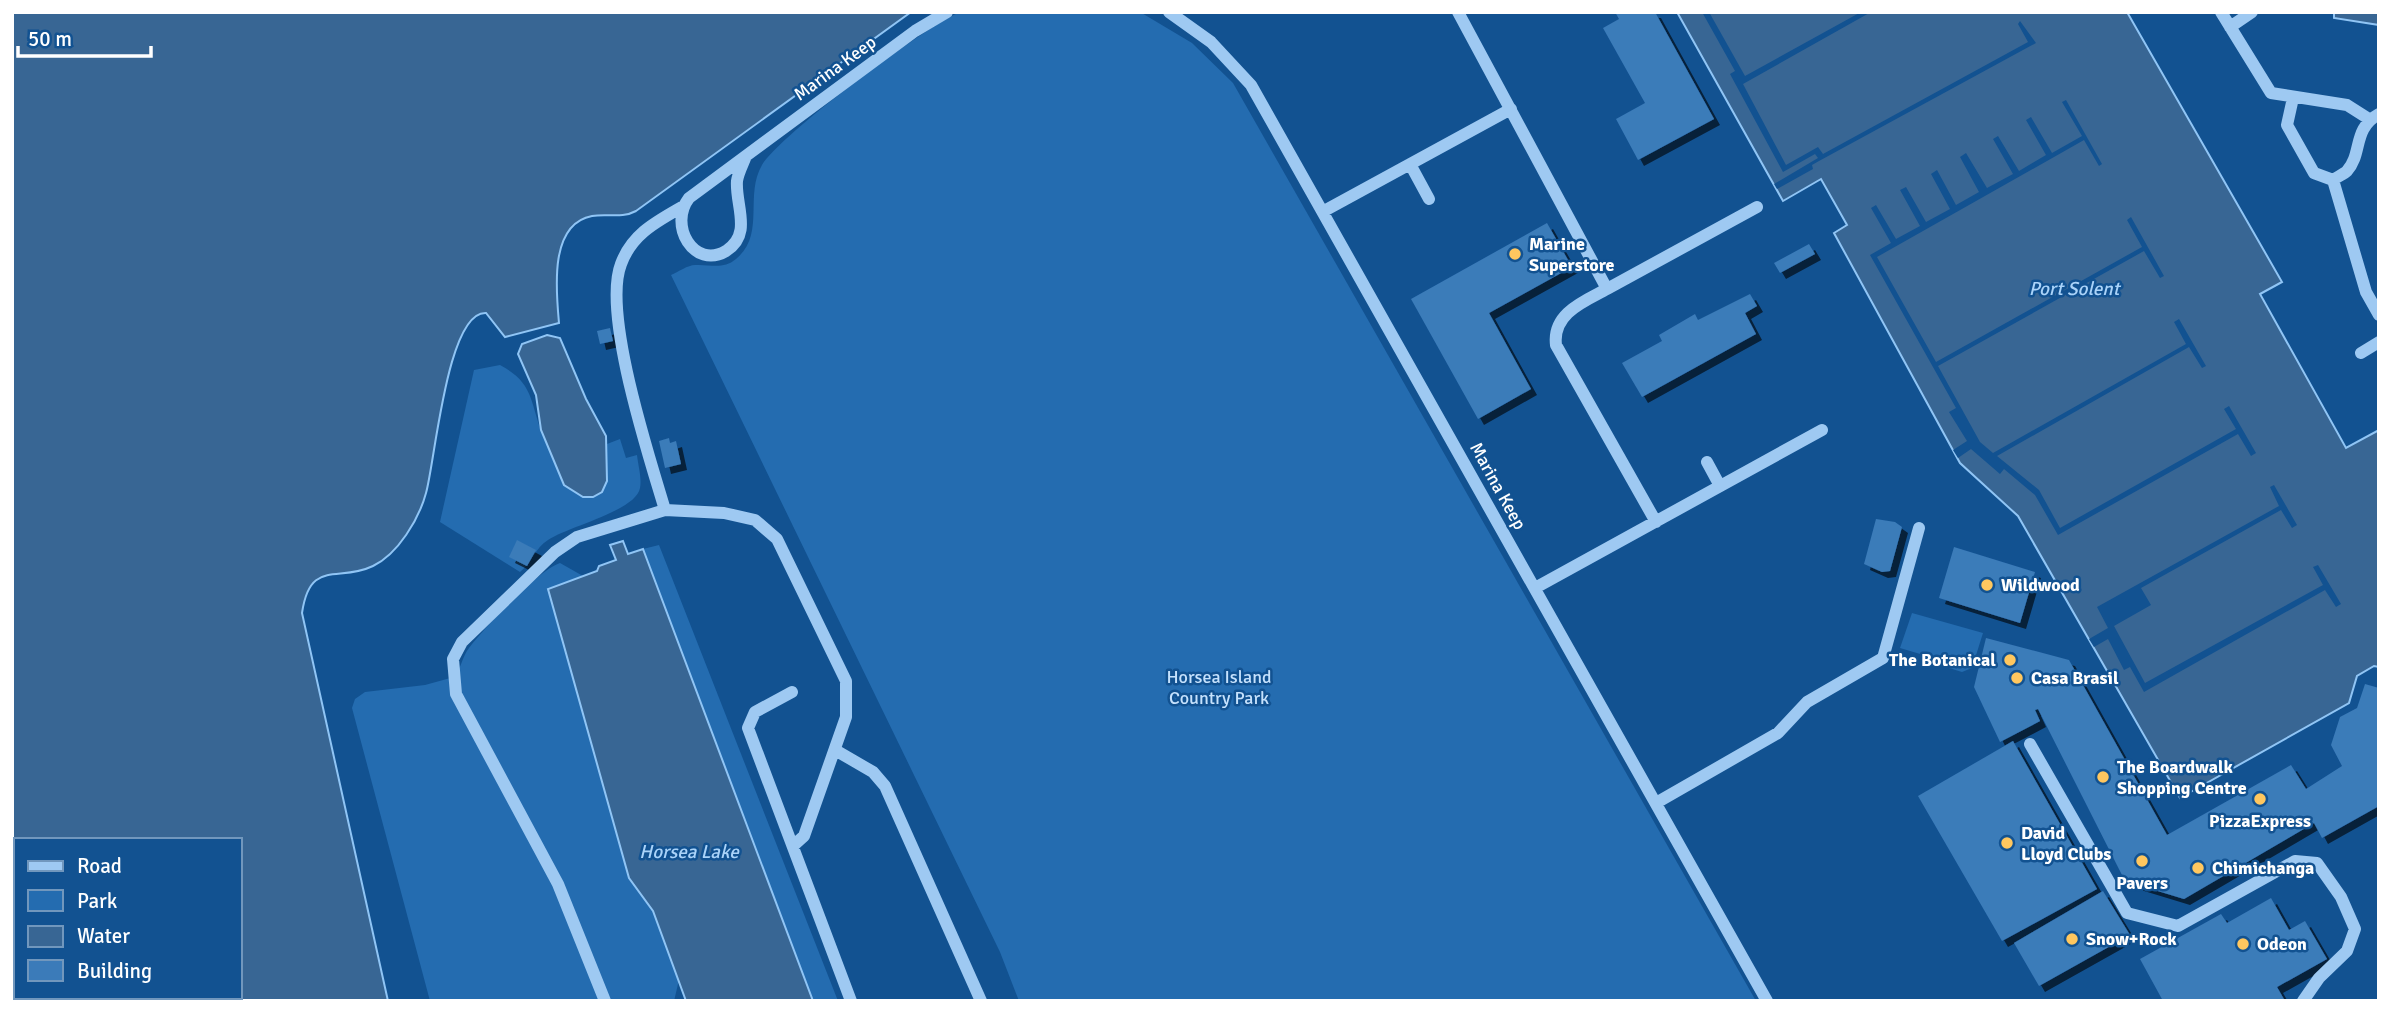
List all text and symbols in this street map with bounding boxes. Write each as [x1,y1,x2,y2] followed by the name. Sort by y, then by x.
[18,14,150,58] scale bar
[28,26,72,52] text: 50 m
[790,31,880,105] street label: Marina Keep
[1529,233,1615,276] place label: Marine Superstore
[1507,246,1523,262] marker: Marine Superstore
[2029,277,2122,301] water label: Port Solent
[1465,439,1531,533] street label: Marina Keep
[2001,574,2080,596] place label: Wildwood
[1979,577,1995,593] marker: Wildwood
[1889,649,1996,671] place label: The Botanical
[2002,652,2018,668] marker: The Botanical
[1166,666,1272,709] park label: Horsea Island Country Park
[2031,667,2119,689] place label: Casa Brasil
[2009,670,2025,686] marker: Casa Brasil
[2117,756,2247,799] place label: The Boardwalk Shopping Centre
[2095,769,2111,785] marker: The Boardwalk Shopping Centre
[2252,791,2268,807] marker: PizzaExpress
[2209,810,2311,832] place label: PizzaExpress
[2021,822,2111,865] place label: David Lloyd Clubs
[1999,835,2015,851] marker: David Lloyd Clubs
[14,838,242,999] legend
[639,840,740,864] water label: Horsea Lake
[77,853,122,879] text: Road
[2134,853,2150,869] marker: Pavers
[2212,857,2314,879] place label: Chimichanga
[2190,860,2206,876] marker: Chimichanga
[2116,872,2168,894] place label: Pavers
[77,888,118,914] text: Park
[77,923,130,949] text: Water
[2086,928,2177,950] place label: Snow+Rock
[2064,931,2080,947] marker: Snow+Rock
[2257,933,2307,955] place label: Odeon
[2235,936,2251,952] marker: Odeon
[77,958,152,984] text: Building

